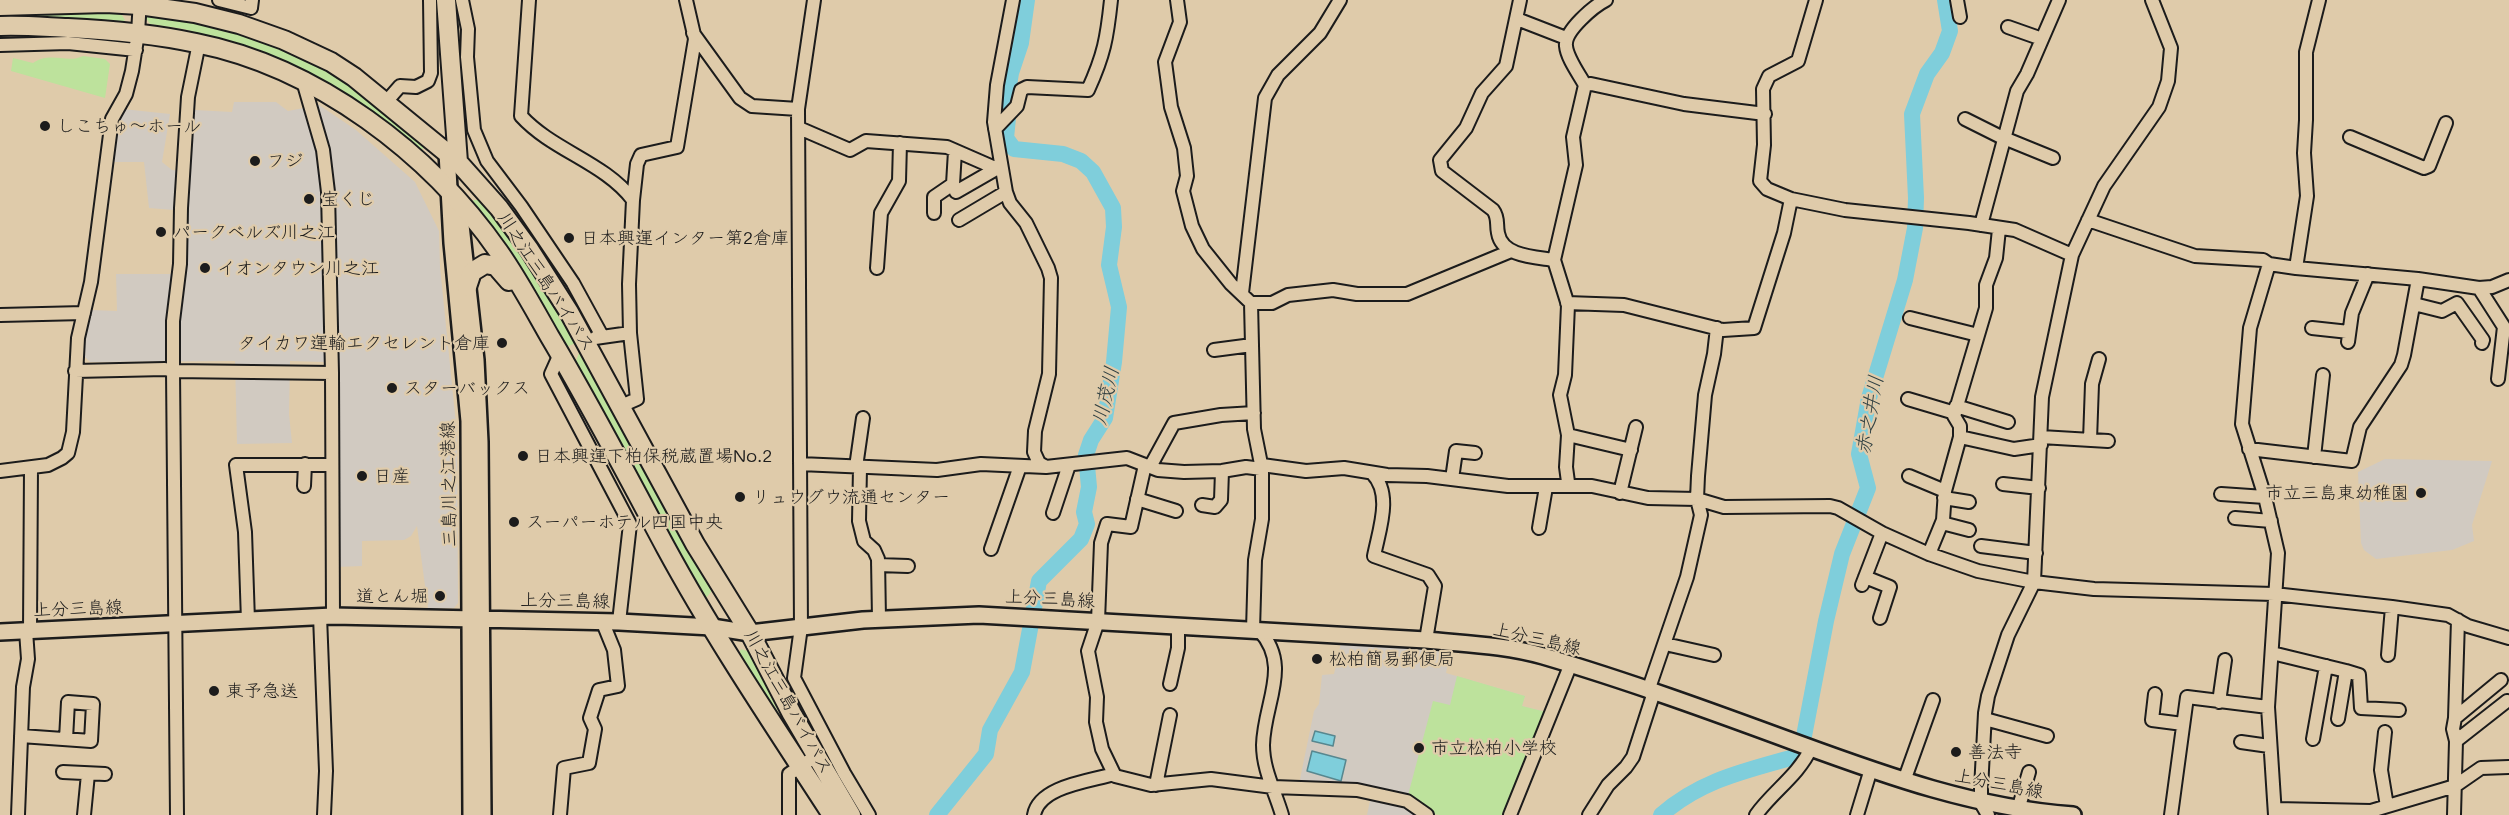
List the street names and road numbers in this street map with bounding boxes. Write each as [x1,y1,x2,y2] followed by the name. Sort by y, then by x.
[493,208,599,356] street label: 川之江三島バイパス
[437,421,461,547] street label: 三島川之江港線
[1004,586,1096,612] street label: 上分三島線
[520,589,610,613] street label: 上分三島線
[33,597,123,621] street label: 上分三島線
[1491,618,1583,660] street label: 上分三島線
[739,626,837,778] street label: 川之江三島バイパス
[1953,765,2045,803] street label: 上分三島線

